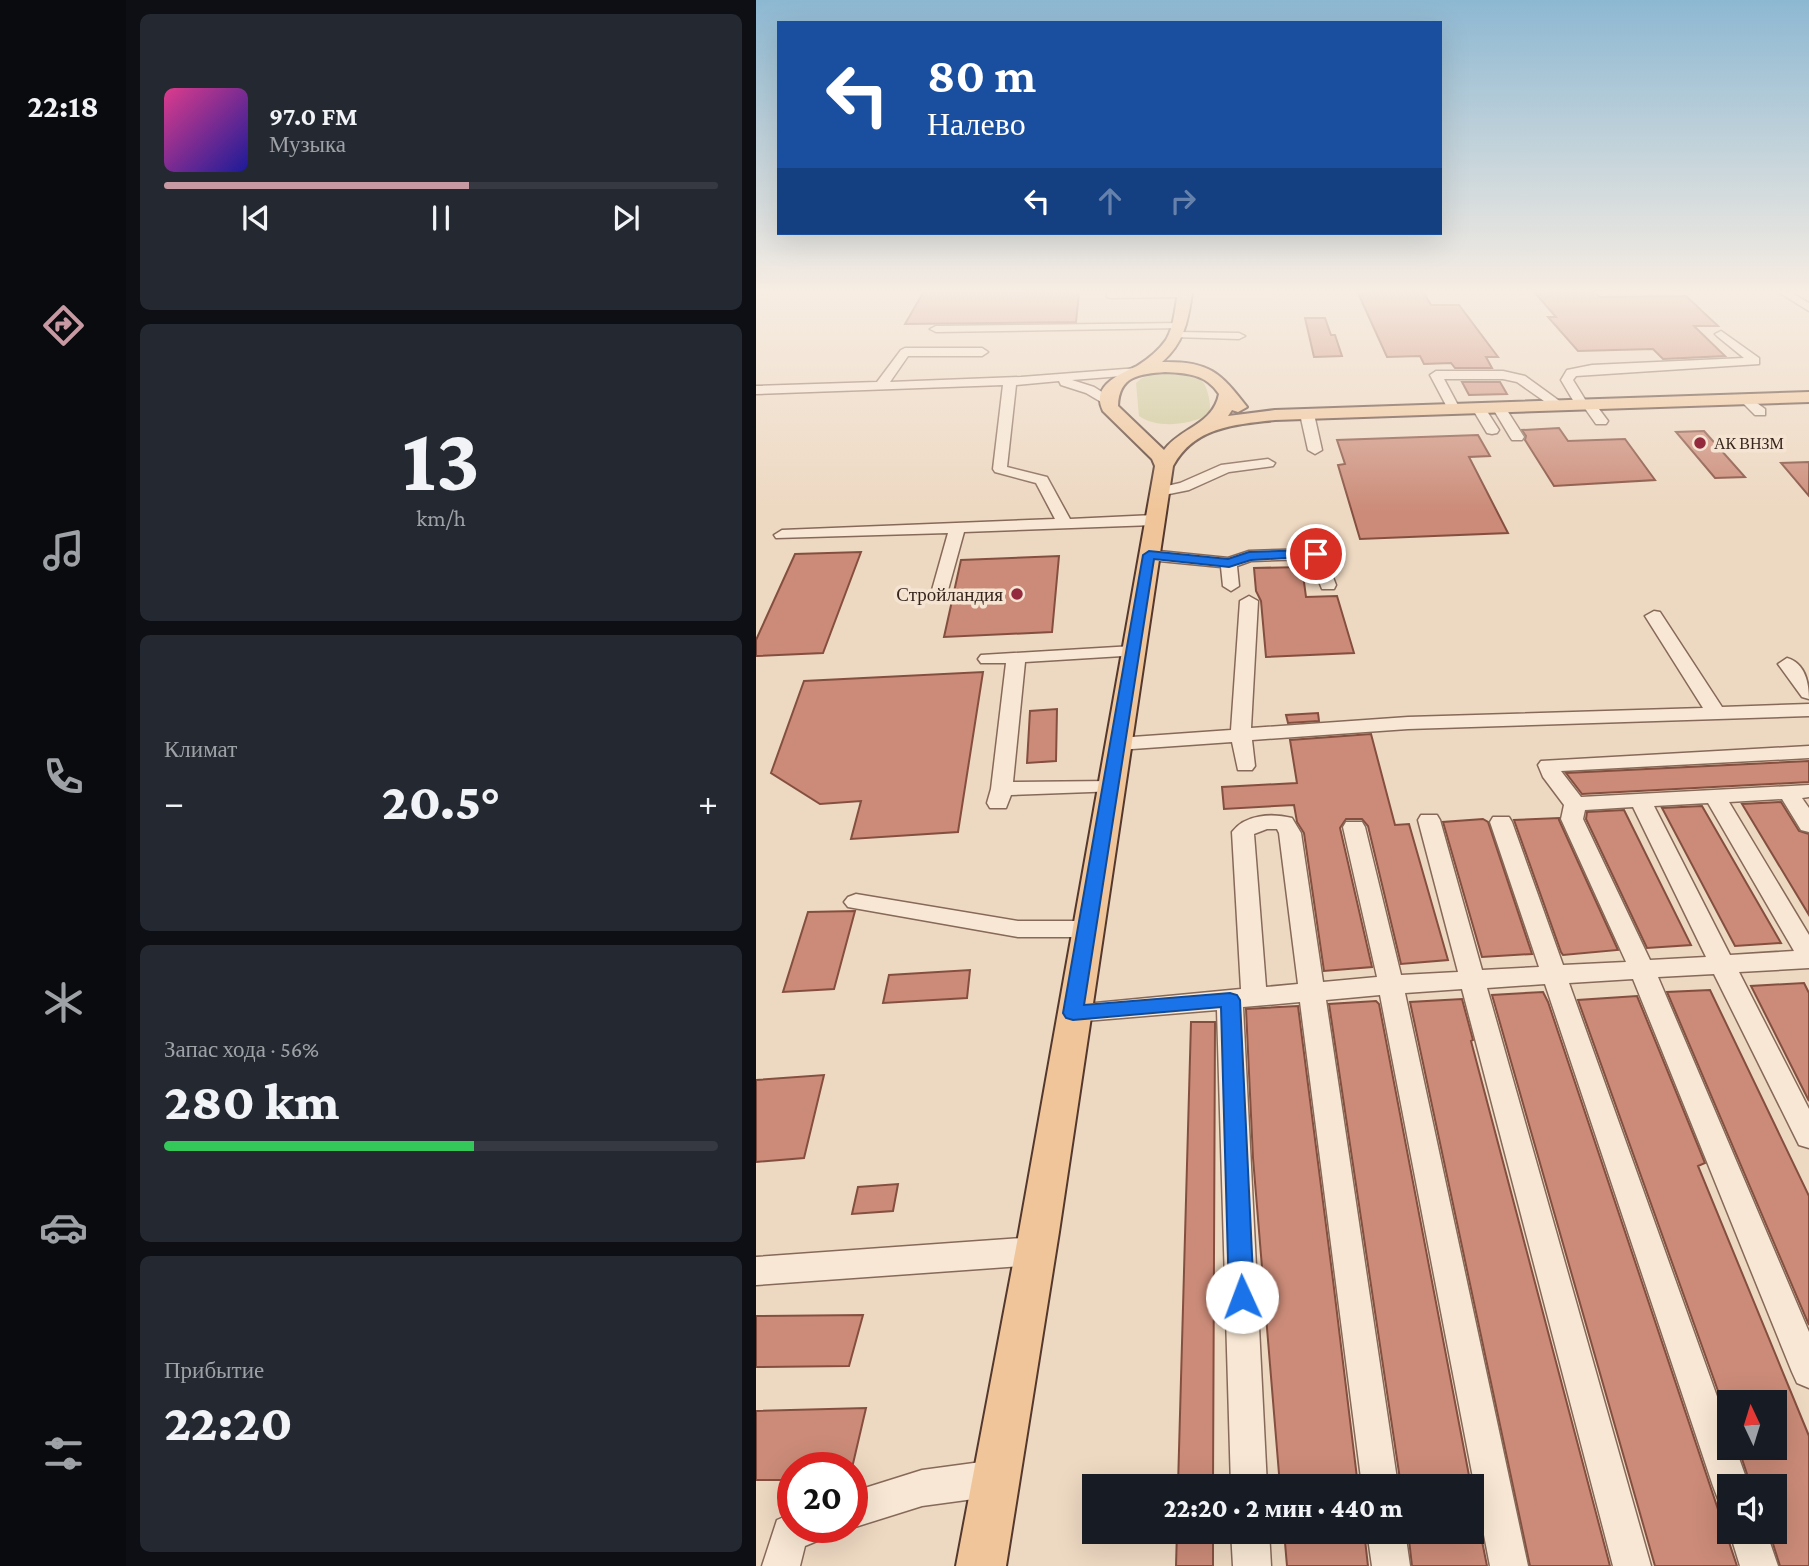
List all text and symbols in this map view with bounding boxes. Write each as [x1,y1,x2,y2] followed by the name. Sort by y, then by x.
[927,48,1036,103] text: 80 m
[812,49,903,140] icon: left
[27,88,99,124] text: 22:18
[269,102,358,131] text: 97.0 FM
[927,106,1026,142] text: Налево
[269,131,346,157] text: Музыка
[1018,182,1056,220] icon: left
[1091,182,1129,220] icon: ahead
[1164,182,1202,220] icon: right
[237,199,275,237] icon: previous
[422,199,460,237] icon: pause
[607,199,645,237] icon: next
[39,301,88,350] icon: directions
[402,408,480,510] text: 13
[1692,435,1708,451] marker: АК ВНЗМ
[1714,435,1784,452] place label: АК ВНЗМ
[416,505,466,531] text: km/h
[1286,524,1346,584] pin
[39,526,88,575] icon: music
[1297,535,1335,573] icon: arrive
[896,584,1003,605] place label: Стройландия
[1009,586,1025,602] marker: Стройландия
[164,736,237,762] text: Климат
[39,752,88,801] icon: phone
[381,772,501,830] text: 20.5°
[164,781,184,823] text: −
[698,781,718,823] text: +
[39,978,88,1027] icon: climate
[164,1036,319,1062] text: Запас хода · 56%
[164,1072,339,1130] text: 280 km
[39,1203,88,1252] icon: car
[1205,1260,1279,1334] position arrow
[164,1357,264,1383] text: Прибытие
[1717,1390,1787,1460] north arrow
[1717,1390,1787,1544] map controls
[164,1393,293,1451] text: 22:20
[39,1429,88,1478] icon: filters
[777,1452,868,1543] speed limit sign: 20
[1717,1474,1787,1544] button: sound
[1163,1494,1403,1523] text: 22:20 · 2 мин · 440 m

